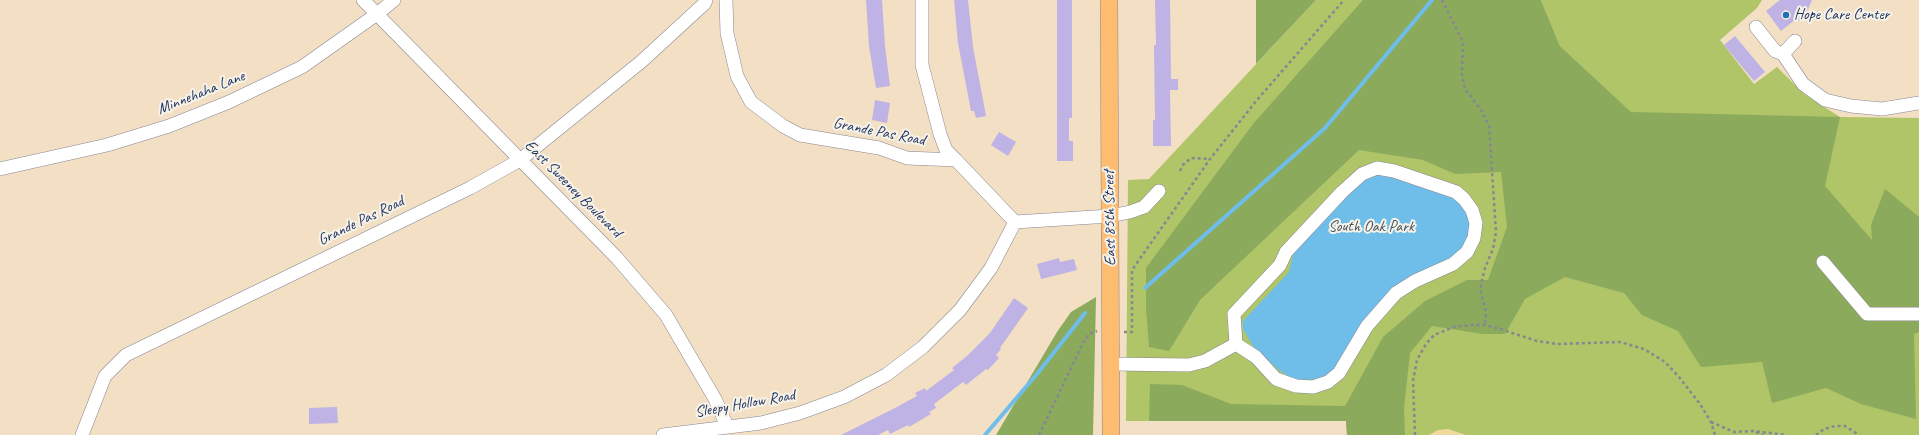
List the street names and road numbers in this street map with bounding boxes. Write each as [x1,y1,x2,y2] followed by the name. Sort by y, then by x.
[154,67,248,119] street label: Minnehaha Lane
[832,114,926,150] street label: Grande Pas Road
[520,136,626,242] street label: East Sweeney Boulevard
[1100,170,1120,266] street label: East 85th Street
[315,192,407,250] street label: Grande Pas Road
[693,386,797,422] street label: Sleepy Hollow Road

